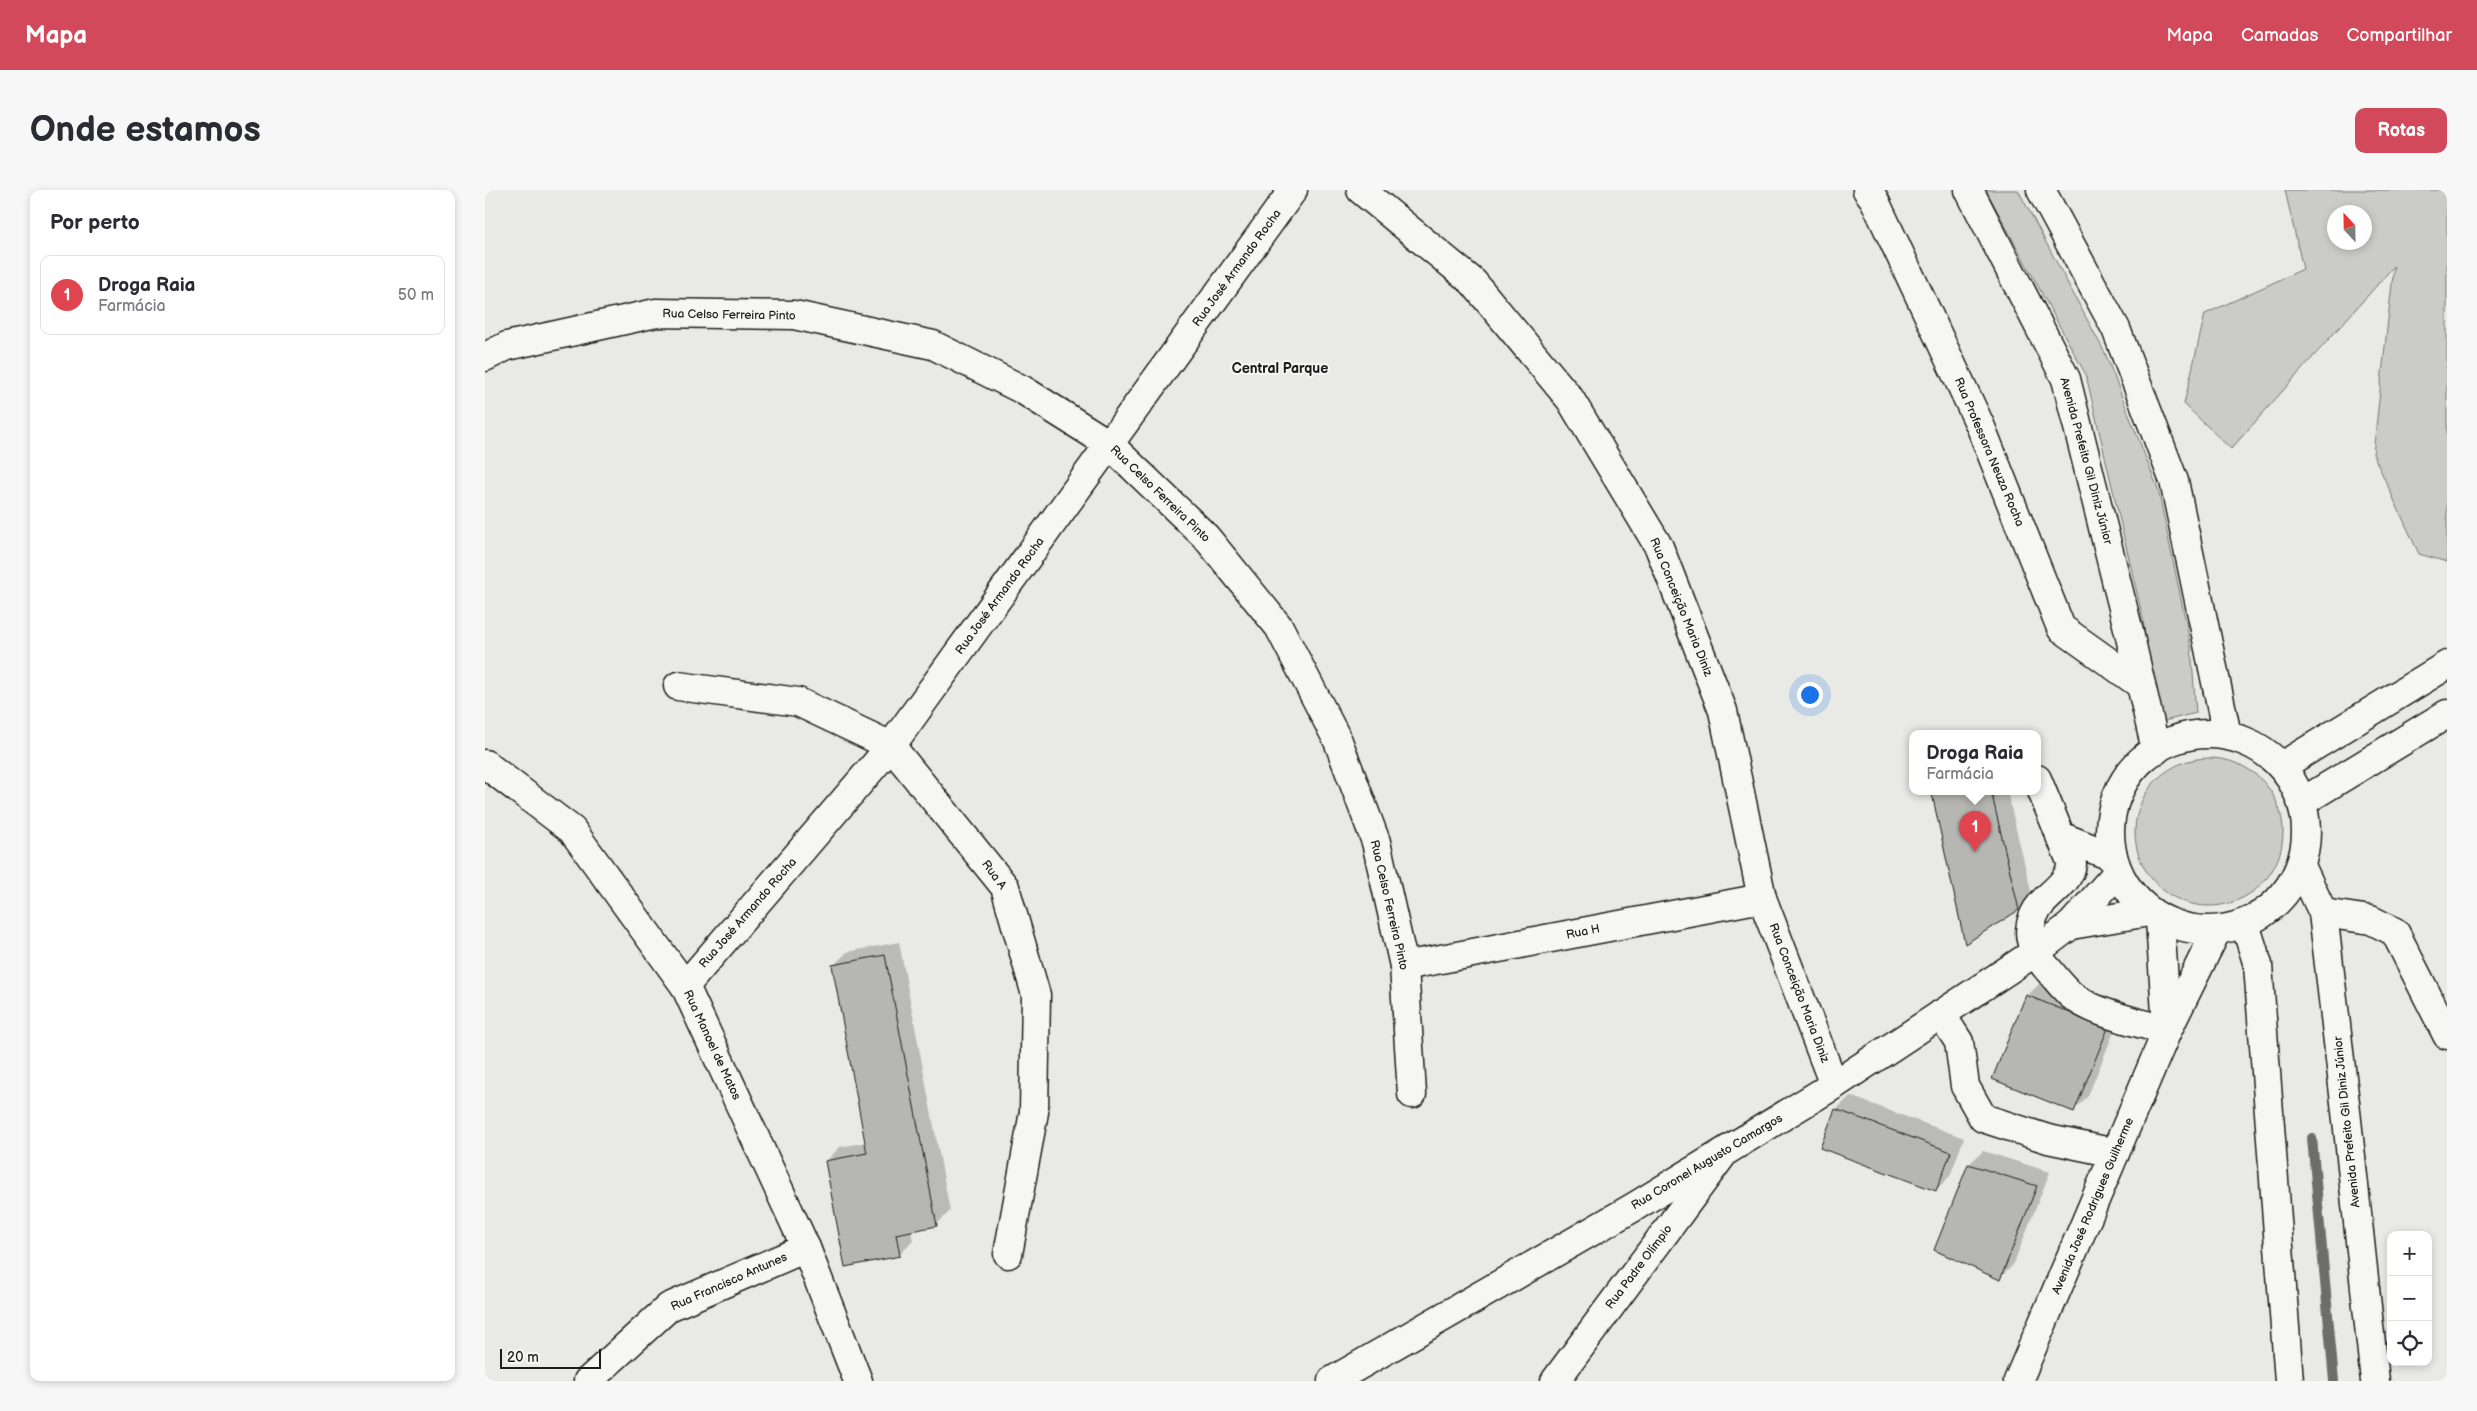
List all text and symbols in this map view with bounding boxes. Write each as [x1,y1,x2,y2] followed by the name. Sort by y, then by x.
[25,21,87,50] text: Mapa
[2167,25,2213,46] text: Mapa
[2241,25,2318,46] text: Camadas
[2346,25,2452,46] text: Compartilhar
[2355,108,2447,153] button: Rotas
[30,109,261,152] text: Onde estamos
[2327,205,2372,250] north arrow
[1189,206,1285,329] street label: Rua José Armando Rocha
[50,210,140,235] text: Por perto
[98,274,195,297] text: Droga Raia
[64,286,70,305] text: 1
[398,286,434,305] text: 50 m
[98,297,166,316] text: Farmácia
[662,306,796,324] street label: Rua Celso Ferreira Pinto
[1232,360,1328,377] district label: Central Parque
[1951,375,2027,529] street label: Rua Professora Neuza Rocha
[2056,376,2116,547] street label: Avenida Prefeito Gil Diniz Júnior
[1107,442,1213,546] street label: Rua Celso Ferreira Pinto
[952,534,1048,657] street label: Rua José Armando Rocha
[1646,535,1716,679] street label: Rua Conceição Maria Diniz
[1797,682,1823,708] your location
[1909,730,2041,795] popup
[1926,742,2024,765] text: Droga Raia
[1926,765,1994,784] text: Farmácia
[1959,811,1991,852] pin: 1
[1367,838,1411,972] street label: Rua Celso Ferreira Pinto
[696,855,800,971] street label: Rua José Armando Rocha
[978,857,1010,893] street label: Rua A
[1565,921,1601,943] street label: Rua H
[1765,921,1833,1065] street label: Rua Conceição Maria Diniz
[680,988,744,1102] street label: Rua Manoel de Matos
[2330,1035,2363,1208] street label: Avenida Prefeito Gil Diniz Júnior
[1629,1111,1785,1213] street label: Rua Coronel Augusto Camargos
[2049,1115,2137,1297] street label: Avenida José Rodrigues Guilherme
[1602,1222,1676,1312] street label: Rua Padre Olímpio
[2387,1231,2432,1366] map controls
[2387,1231,2432,1276] button: +
[668,1250,790,1314] street label: Rua Francisco Antunes
[2387,1276,2432,1321] button: −
[2387,1321,2432,1366] button: locate
[500,1346,601,1369] scale bar
[507,1349,539,1366] text: 20 m

